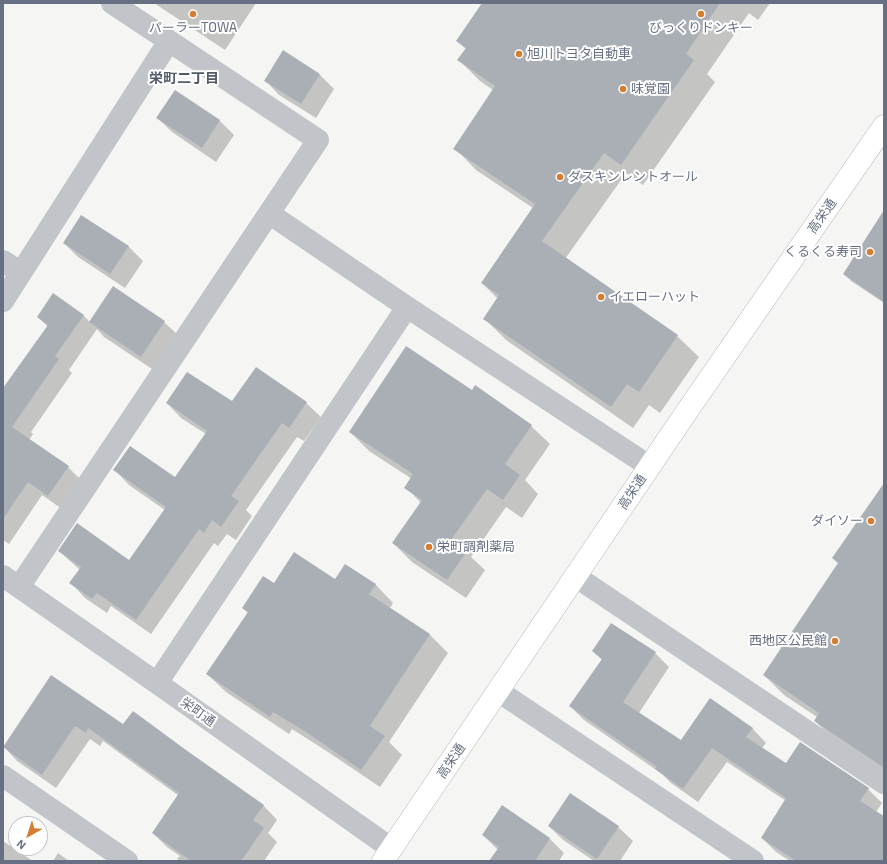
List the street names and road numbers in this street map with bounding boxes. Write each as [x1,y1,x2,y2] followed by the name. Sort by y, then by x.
[804,196,840,236] street label: 高栄通
[615,471,649,513] street label: 高栄通
[178,694,218,730] street label: 栄町通
[434,740,468,782] street label: 高栄通

